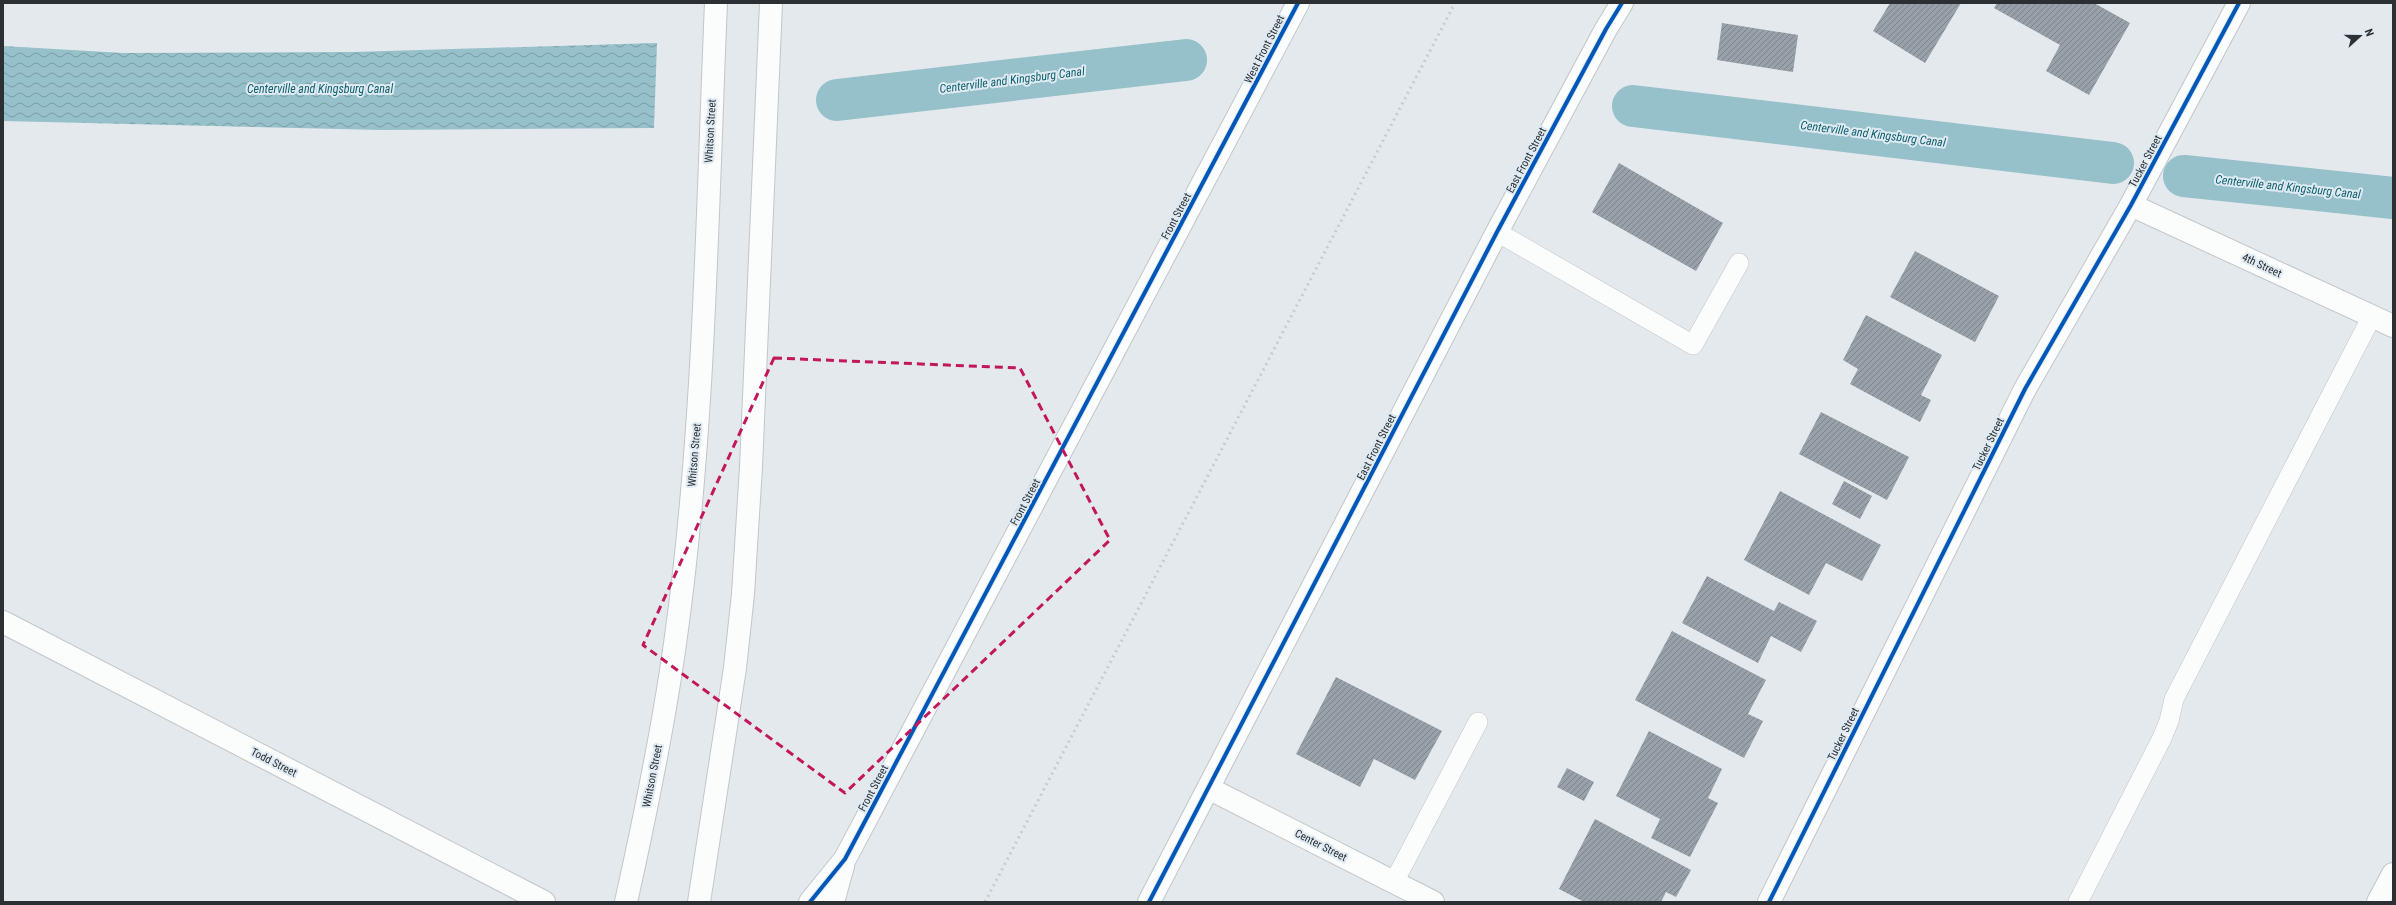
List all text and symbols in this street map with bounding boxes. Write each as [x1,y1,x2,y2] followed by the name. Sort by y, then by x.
[1242,13,1287,86] street label: West Front Street
[2340,16,2380,56] north arrow
[2362,27,2376,38] text: N
[939,64,1086,96] water label: Centerville and Kingsburg Canal
[247,82,393,96] water label: Centerville and Kingsburg Canal
[702,99,719,163] street label: Whitson Street
[1800,118,1947,150] water label: Centerville and Kingsburg Canal
[1504,125,1549,195] street label: East Front Street
[2126,133,2165,190] street label: Tucker Street
[2215,172,2362,202] water label: Centerville and Kingsburg Canal
[1159,191,1194,242] street label: Front Street
[2240,251,2284,280] street label: 4th Street
[1354,412,1399,482] street label: East Front Street
[1970,416,2007,473] street label: Tucker Street
[685,423,704,487] street label: Whitson Street
[1008,477,1043,528] street label: Front Street
[1825,706,1862,763] street label: Tucker Street
[640,744,665,809] street label: Whitson Street
[249,745,299,780] street label: Todd Street
[856,763,891,814] street label: Front Street
[1293,827,1349,864] street label: Center Street

